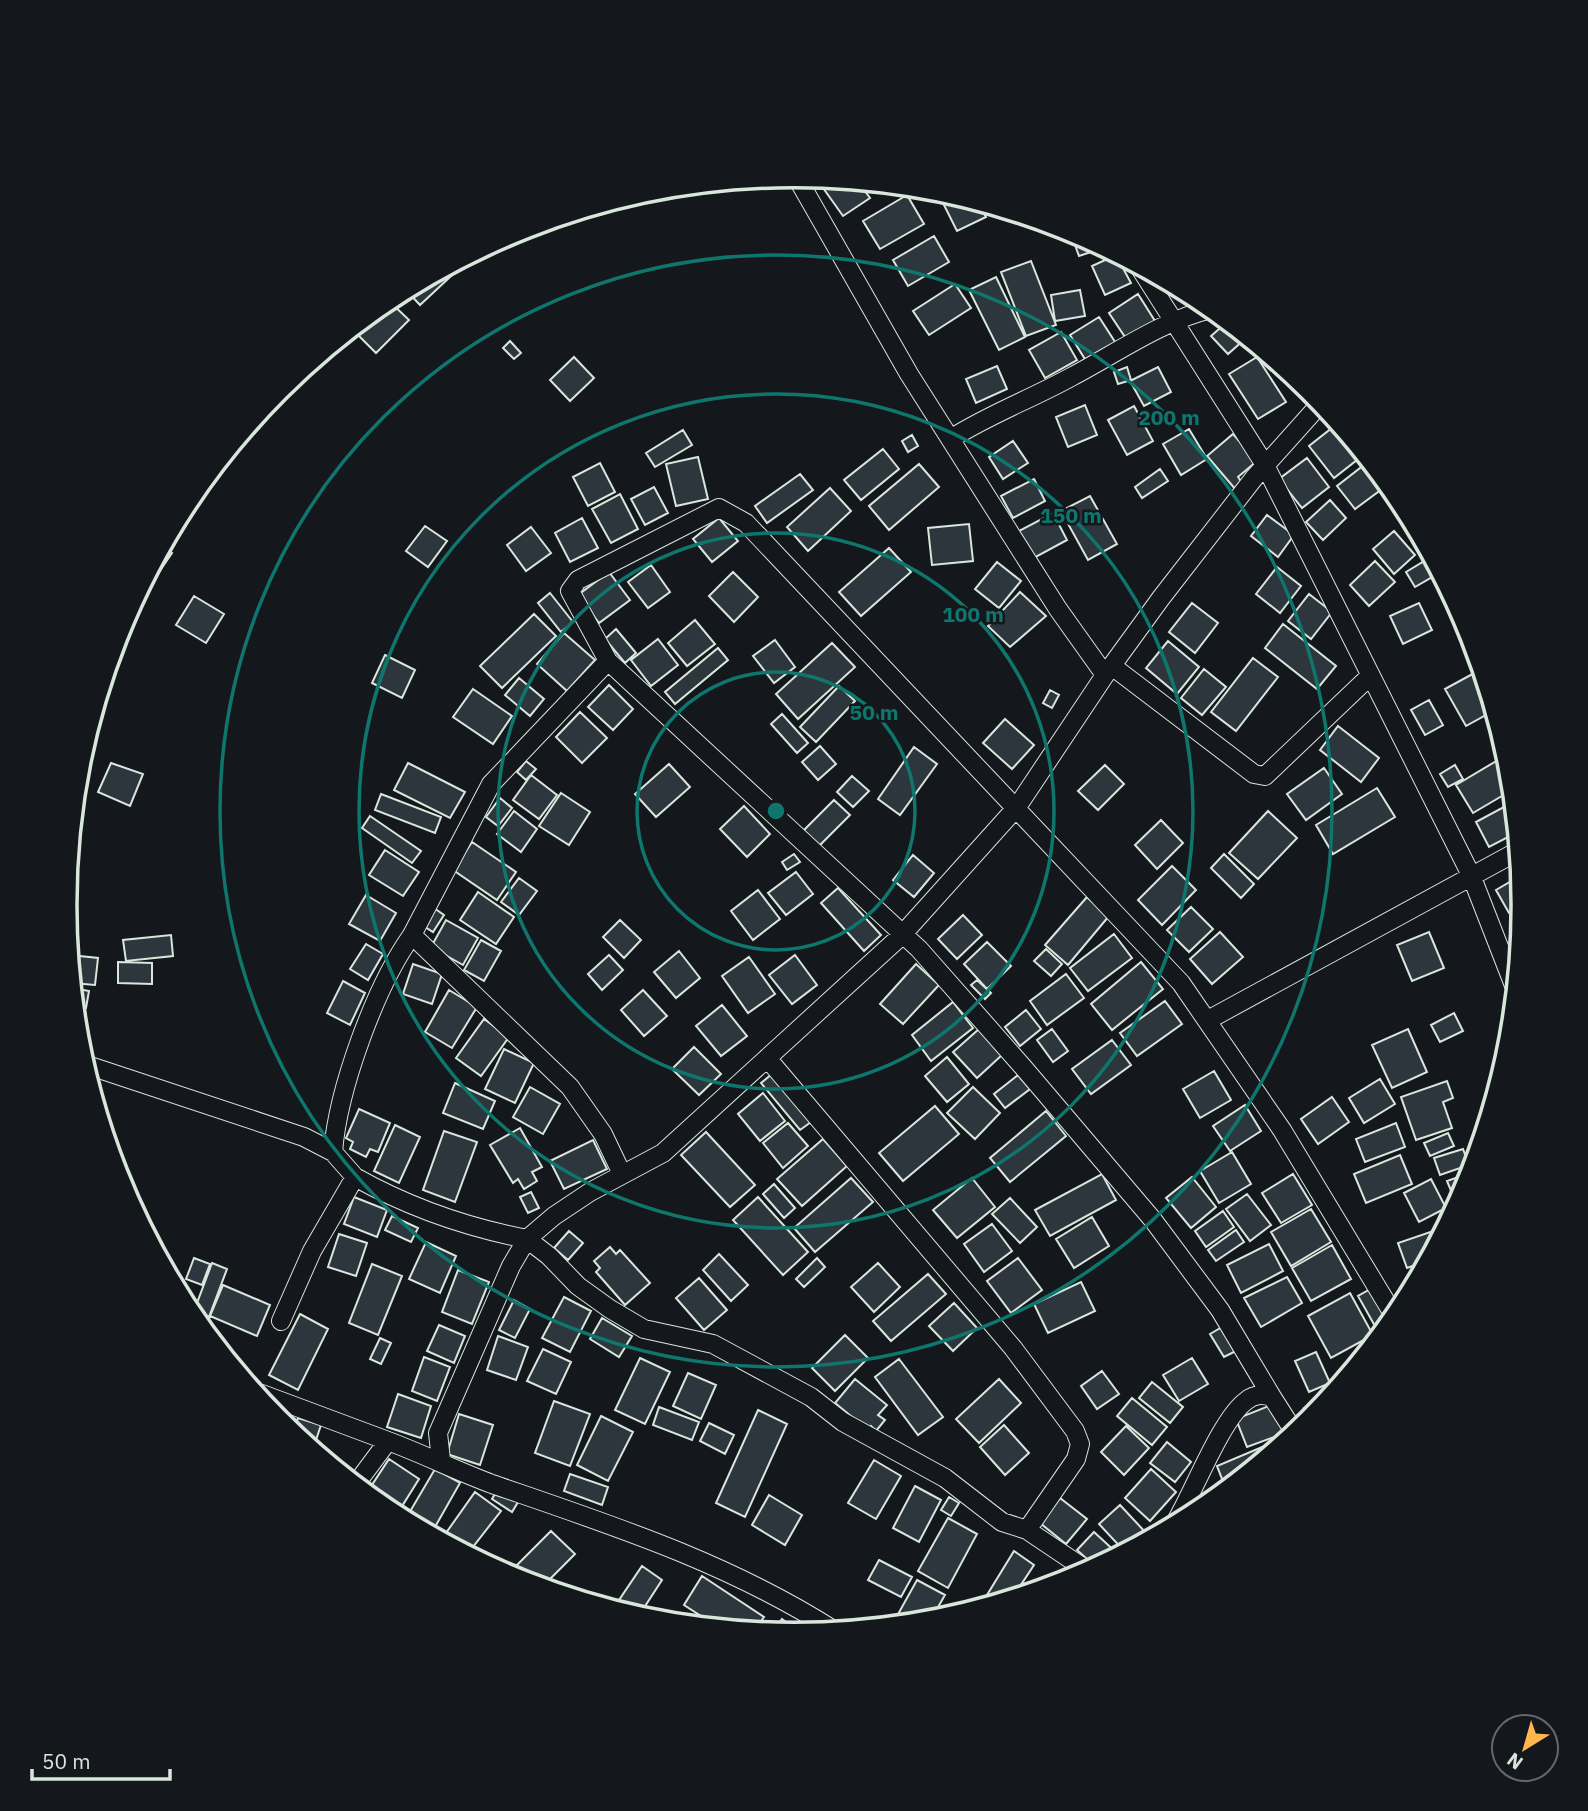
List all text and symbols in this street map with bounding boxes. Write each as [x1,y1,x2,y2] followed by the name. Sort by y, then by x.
[1138,403,1200,431] text: 200 m
[1040,501,1102,529] text: 150 m
[942,600,1004,628] text: 100 m
[850,698,898,726] text: 50 m
[764,799,788,823] centre of rings
[1490,1713,1560,1783] north arrow
[32,1738,170,1782] scale bar
[42,1747,91,1775] text: 50 m
[1502,1748,1527,1775] text: N

